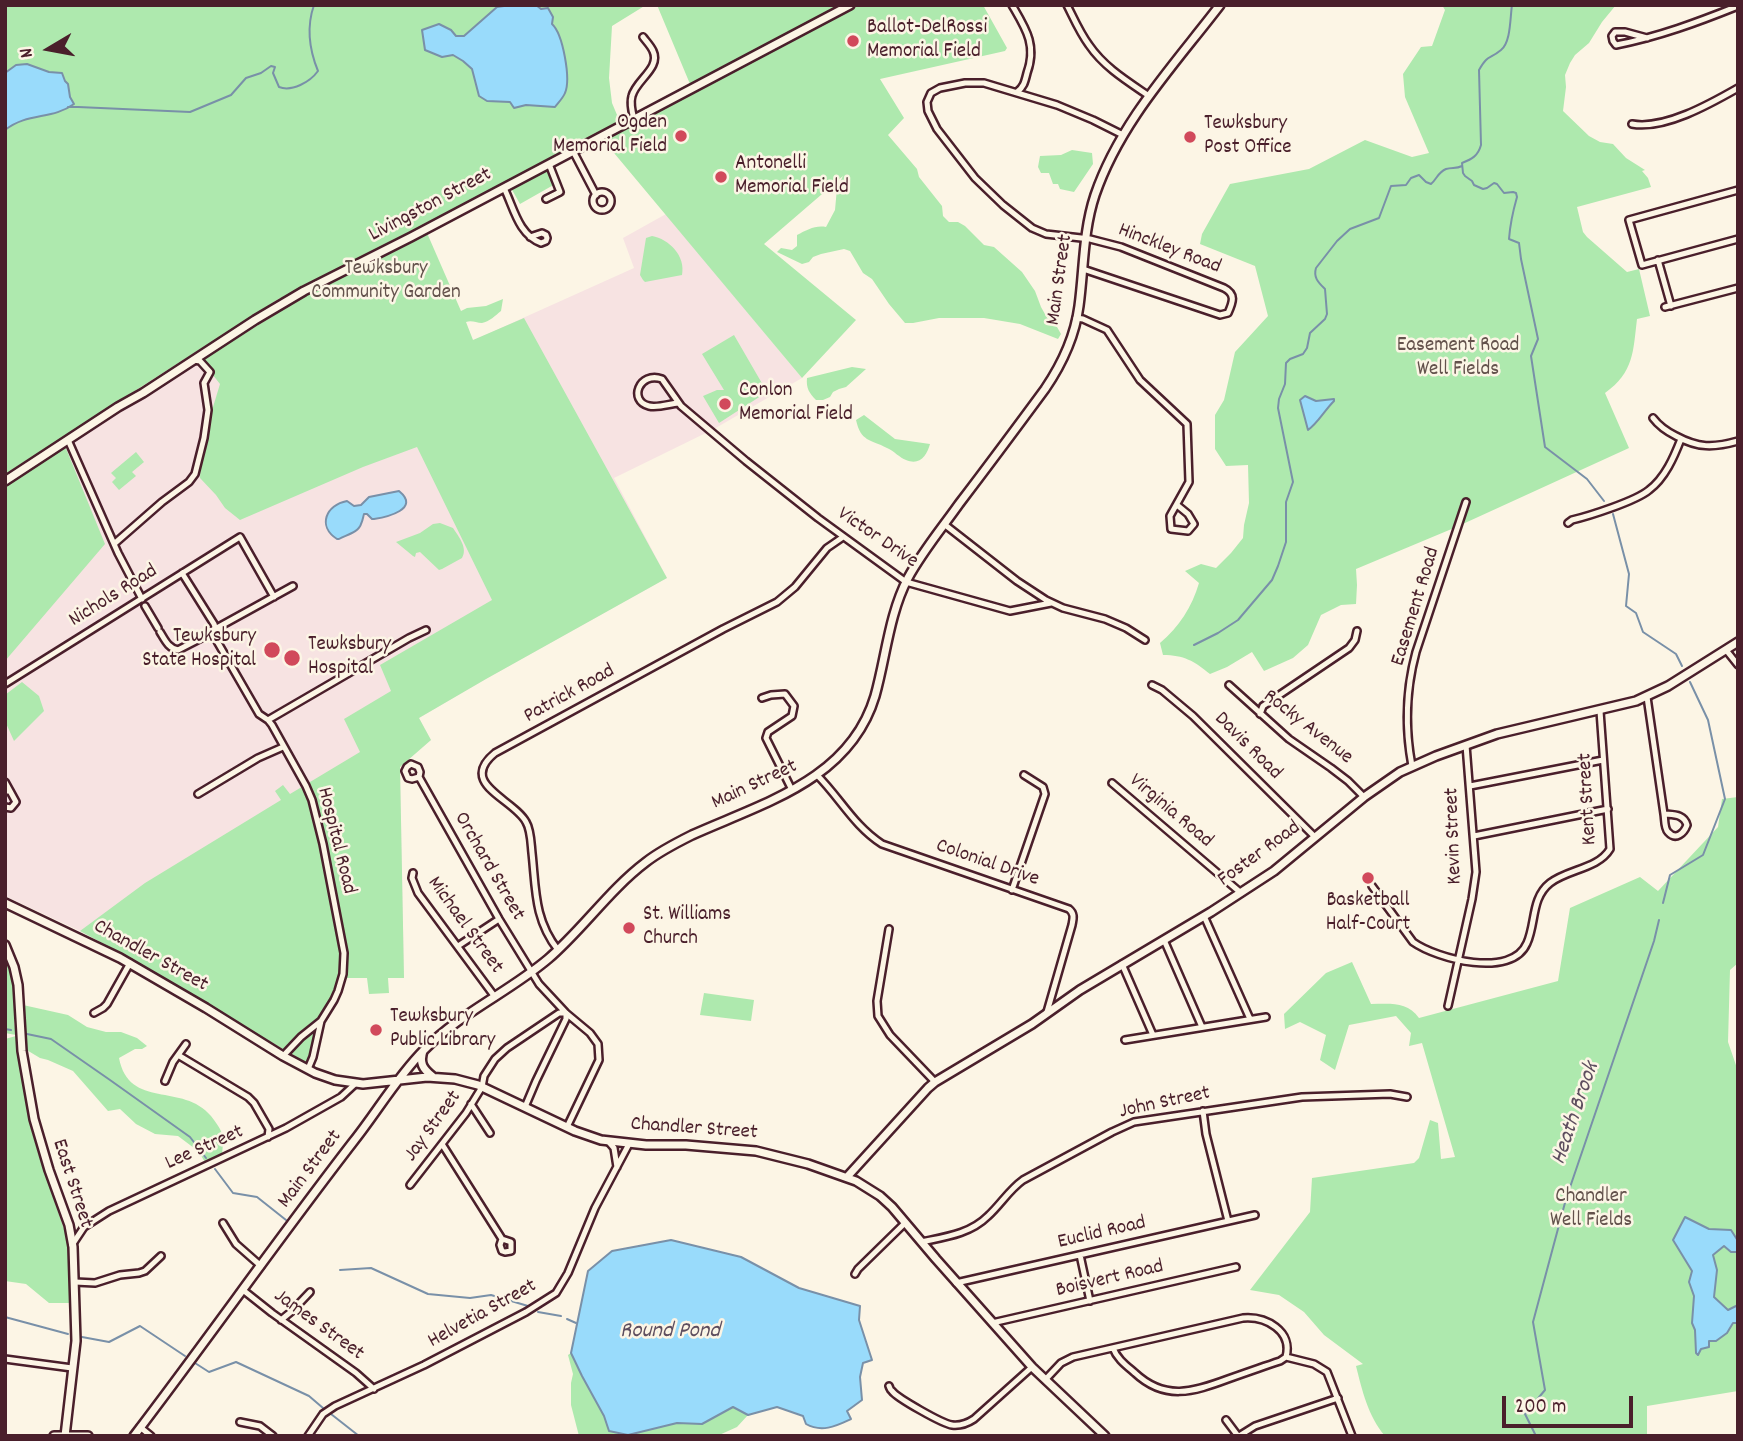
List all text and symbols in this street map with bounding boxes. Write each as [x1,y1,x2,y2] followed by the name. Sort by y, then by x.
[14,14,84,84] north arrow
[867,16,987,66] place label: Ballot-DelRossi Memorial Field
[845,33,861,49] marker: Ballot-DelRossi Memorial Field
[14,46,42,60] text: N
[553,111,667,161] place label: Ogden Memorial Field
[1204,112,1291,162] place label: Tewksbury Post Office
[673,128,689,144] marker: Ogden Memorial Field
[1182,129,1198,145] marker: Tewksbury Post Office
[735,152,849,202] place label: Antonelli Memorial Field
[365,163,497,249] street label: Livingston Street
[713,169,729,185] marker: Antonelli Memorial Field
[1114,219,1224,281] street label: Hinckley Road
[1042,233,1080,327] street label: Main Street
[311,257,461,307] park label: Tewksbury Community Garden
[1397,334,1519,384] park label: Easement Road Well Fields
[739,379,853,429] place label: Conlon Memorial Field
[717,396,733,412] marker: Conlon Memorial Field
[832,503,922,575] street label: Victor Drive
[1387,545,1447,669] street label: Easement Road
[65,560,163,634] street label: Nichols Road
[142,625,256,675] place label: Tewksbury State Hospital
[308,633,391,683] place label: Tewksbury Hospital
[262,640,282,660] marker: Tewksbury State Hospital
[282,648,302,668] marker: Tewksbury Hospital
[520,660,620,730] street label: Patrick Road
[1257,685,1357,771] street label: Rocky Avenue
[1208,708,1286,786] street label: Davis Road
[1574,752,1604,846] street label: Kent Street
[708,755,802,817] street label: Main Street
[1123,769,1217,855] street label: Virginia Road
[310,785,360,897] street label: Hospital Road
[1441,787,1469,885] street label: Kevin Street
[447,808,529,926] street label: Orchard Street
[1214,816,1306,894] street label: Foster Road
[932,835,1042,893] street label: Colonial Drive
[1360,870,1376,886] marker: Basketball Half-Court
[420,872,508,980] street label: Michael Street
[1326,889,1410,939] place label: Basketball Half-Court
[643,903,731,953] place label: St. Williams Church
[88,915,212,999] street label: Chandler Street
[621,920,637,936] marker: St. Williams Church
[390,1005,495,1055] place label: Tewksbury Public Library
[368,1022,384,1038] marker: Tewksbury Public Library
[1547,1059,1607,1169] water label: Heath Brook
[1117,1082,1213,1126] street label: John Street
[400,1086,468,1168] street label: Jay Street
[630,1113,758,1147] street label: Chandler Street
[162,1121,248,1177] street label: Lee Street
[273,1126,349,1214] street label: Main Street
[45,1136,97,1232] street label: East Street
[1550,1185,1632,1235] park label: Chandler Well Fields
[1055,1212,1149,1256] street label: Euclid Road
[1054,1255,1166,1305] street label: Boisvert Road
[424,1275,542,1355] street label: Helvetia Street
[268,1285,368,1367] street label: James Street
[620,1319,720,1347] water label: Round Pond
[1505,1382,1636,1426] scale bar
[1515,1393,1566,1423] text: 200 m

